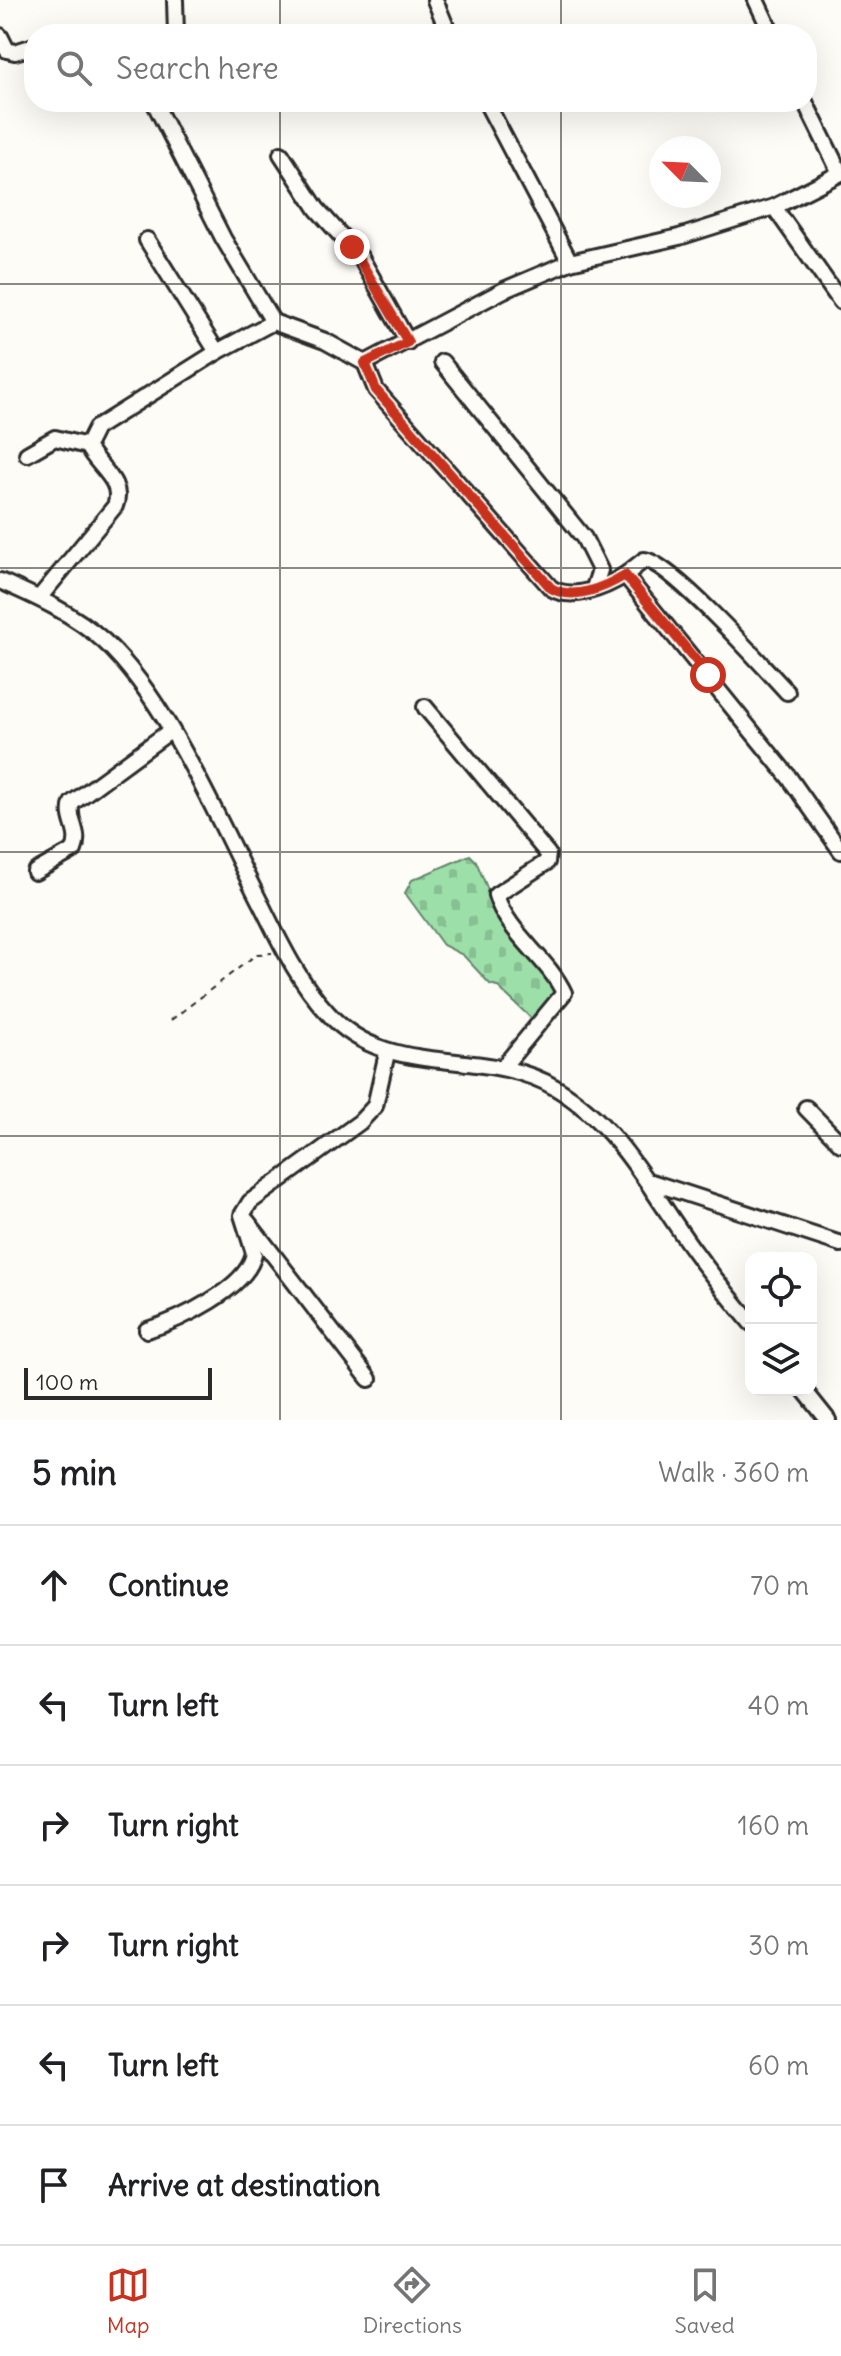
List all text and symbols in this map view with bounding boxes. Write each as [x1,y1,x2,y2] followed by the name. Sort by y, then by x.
[24,24,817,112] search box
[52,46,96,90] icon: search
[116,49,279,87] text: Search here
[649,136,721,208] north arrow
[334,229,370,265] route end
[690,657,726,693] route start
[745,1252,817,1396] map controls
[745,1252,817,1324] button: locate
[745,1324,817,1396] button: layers
[24,1364,212,1400] scale bar
[36,1368,98,1396] text: 100 m
[32,1451,117,1494] text: 5 min
[658,1456,809,1489] text: Walk · 360 m
[32,1563,76,1607] icon: ahead
[108,1566,229,1604] text: Continue
[750,1569,809,1602] text: 70 m
[32,1683,76,1727] icon: left
[108,1686,219,1724] text: Turn left
[748,1689,809,1722] text: 40 m
[32,1803,76,1847] icon: right
[108,1806,239,1844] text: Turn right
[738,1809,809,1842] text: 160 m
[32,1923,76,1967] icon: right
[108,1926,239,1964] text: Turn right
[748,1929,809,1962] text: 30 m
[32,2043,76,2087] icon: left
[108,2046,219,2084] text: Turn left
[748,2049,809,2082] text: 60 m
[32,2163,76,2207] icon: arrive
[108,2166,380,2204] text: Arrive at destination
[106,2263,150,2339] tab: Map
[363,2263,462,2339] tab: Directions
[674,2263,735,2339] tab: Saved

